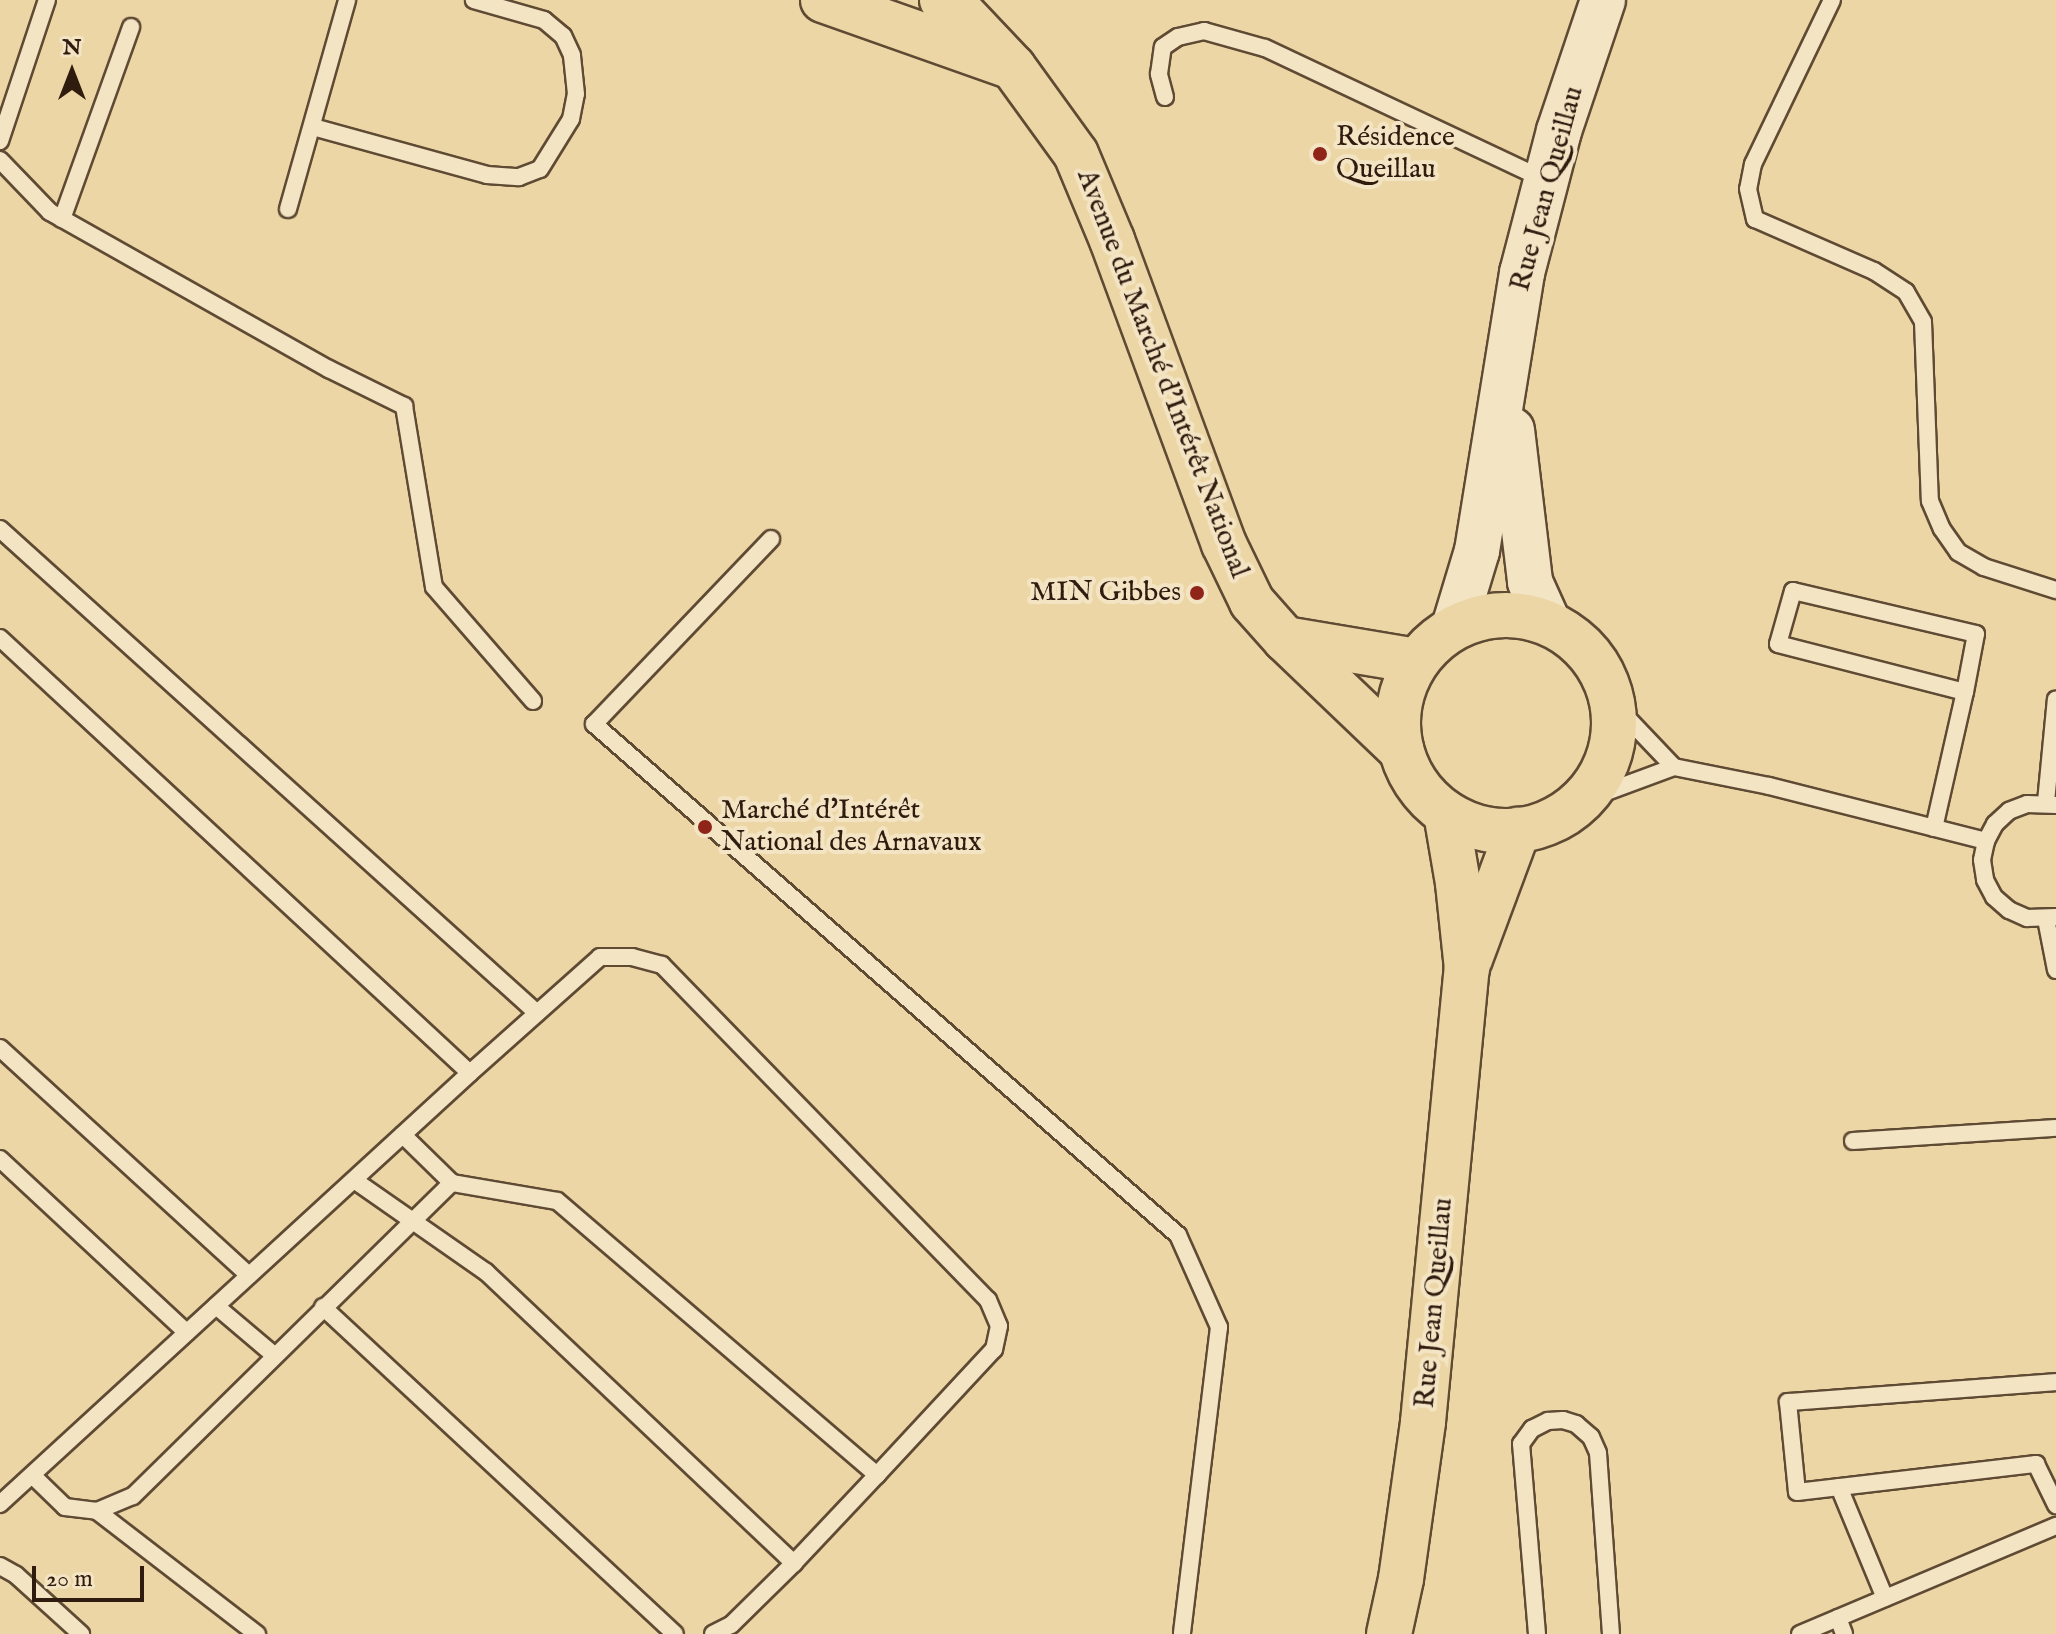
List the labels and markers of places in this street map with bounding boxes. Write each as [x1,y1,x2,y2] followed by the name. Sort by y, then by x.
[1336,121,1455,187] place label: Résidence Queillau
[1311,145,1329,163] marker: Résidence Queillau
[1030,576,1181,610] place label: MIN Gibbes
[1188,584,1206,602] marker: MIN Gibbes
[721,794,982,860] place label: Marché d'Intérêt National des Arnavaux
[696,818,714,836] marker: Marché d'Intérêt National des Arnavaux

